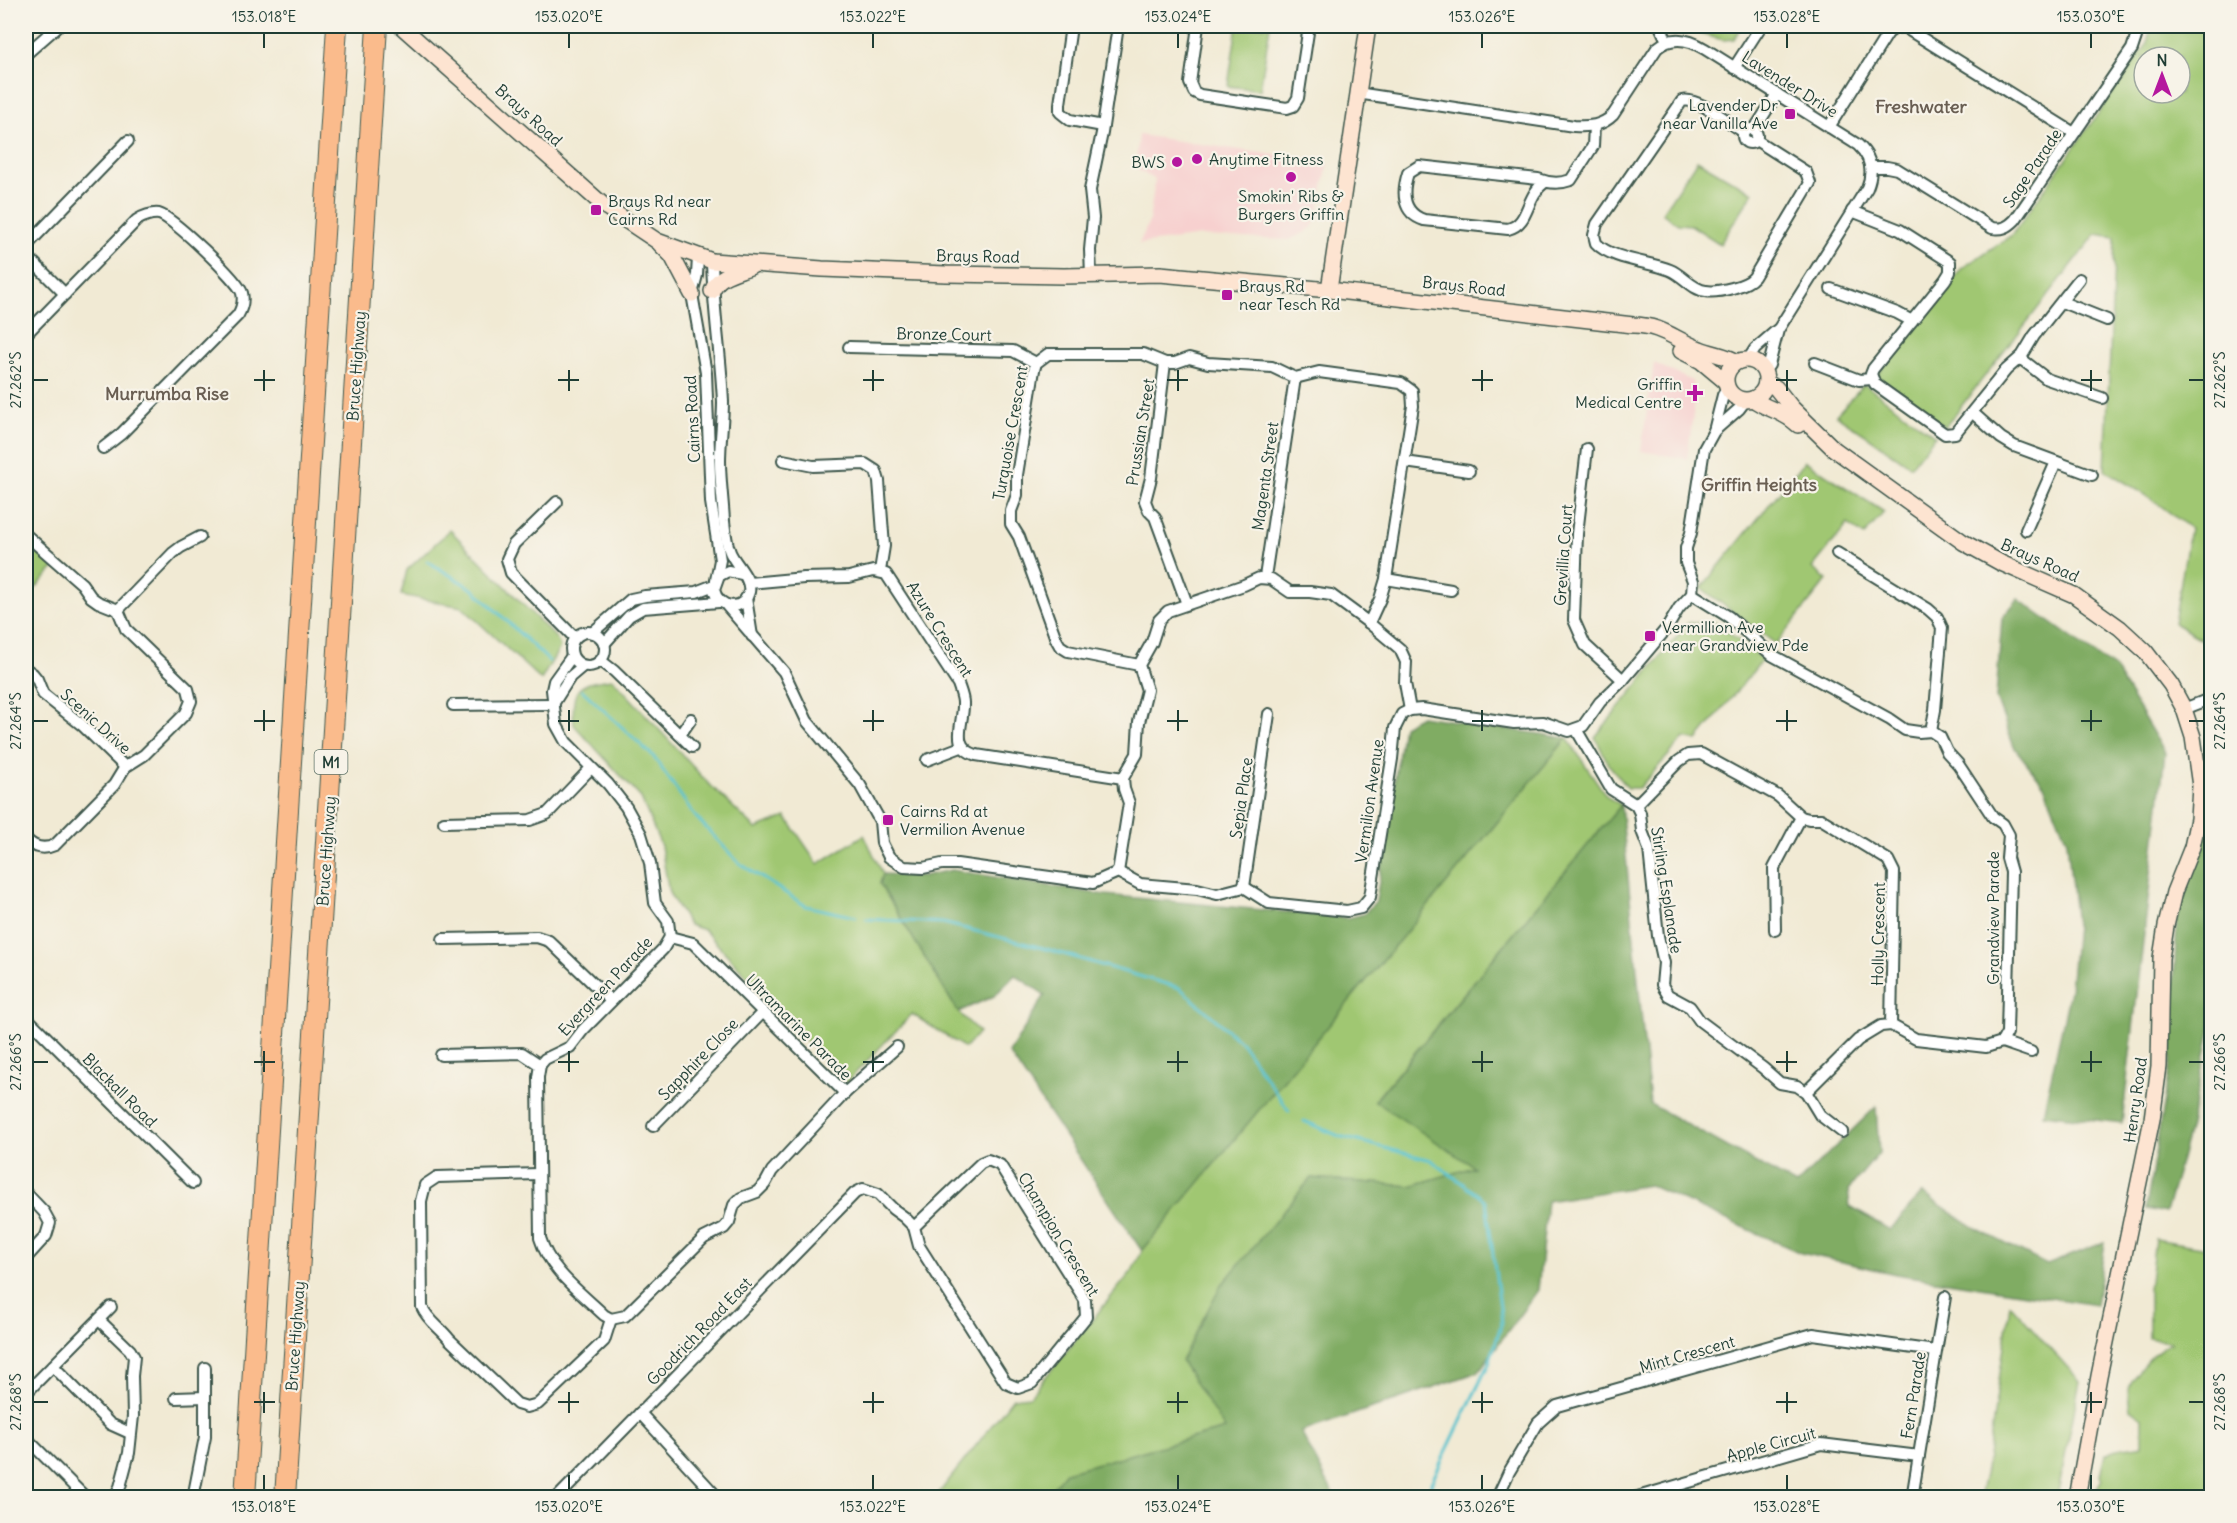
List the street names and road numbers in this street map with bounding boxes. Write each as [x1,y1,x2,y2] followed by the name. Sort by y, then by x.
[1738,47,1842,121] street label: Lavender Drive
[491,80,567,150] street label: Brays Road
[1998,125,2066,211] street label: Sage Parade
[936,245,1020,267] street label: Brays Road
[1421,272,1507,300] street label: Brays Road
[342,310,370,422] street label: Bruce Highway
[896,323,993,345] street label: Bronze Court
[988,363,1032,502] street label: Turquoise Crescent
[680,375,704,463] street label: Cairns Road
[1122,376,1158,487] street label: Prussian Street
[1247,420,1283,532] street label: Magenta Street
[1549,503,1577,607] street label: Grevillia Court
[1998,534,2082,586] street label: Brays Road
[903,577,978,681] street label: Azure Crescent
[57,684,135,758] street label: Scenic Drive
[1350,738,1388,864] street label: Vermilion Avenue
[314,750,348,774] road number: M1
[1225,756,1257,840] street label: Sepia Place
[312,795,340,907] street label: Bruce Highway
[1647,825,1687,955] street label: Stirling Esplanade
[1983,851,2003,985] street label: Grandview Parade
[1867,881,1889,986] street label: Holly Crescent
[554,932,656,1040] street label: Evergreen Parade
[742,970,856,1084] street label: Ultramarine Parade
[654,1014,742,1104] street label: Sapphire Close
[79,1049,161,1131] street label: Blackall Road
[2119,1056,2151,1144] street label: Henry Road
[1014,1168,1104,1300] street label: Champion Crescent
[642,1272,756,1389] street label: Goodrich Road East
[281,1280,309,1392] street label: Bruce Highway
[1637,1331,1738,1377] street label: Mint Crescent
[1896,1350,1930,1440] street label: Fern Parade
[1724,1422,1818,1466] street label: Apple Circuit

